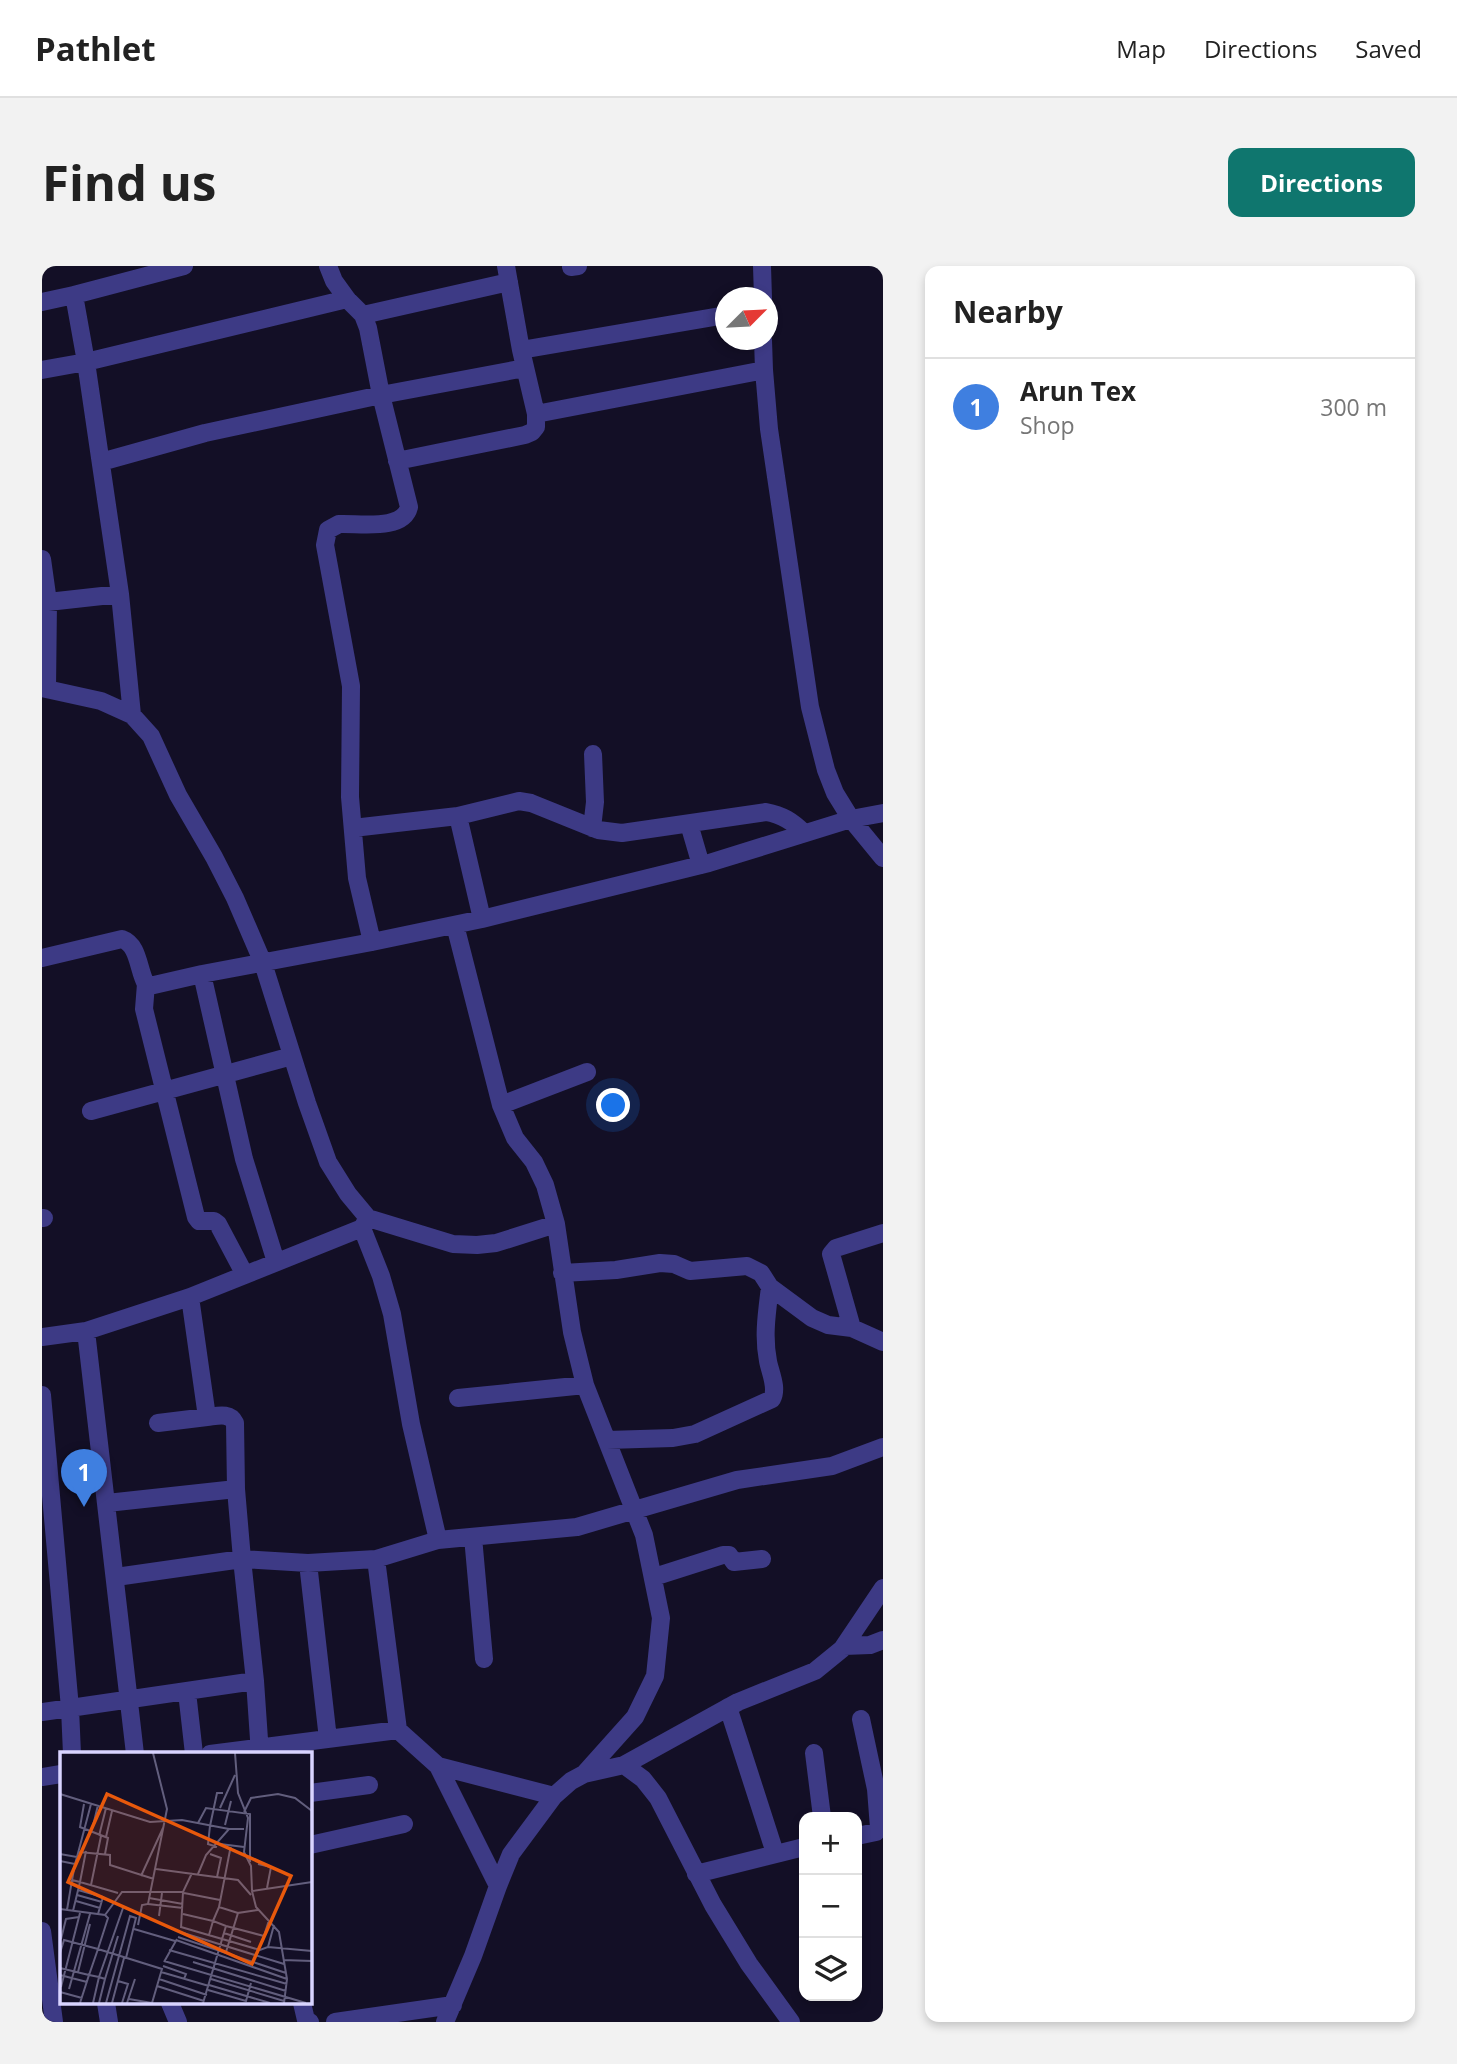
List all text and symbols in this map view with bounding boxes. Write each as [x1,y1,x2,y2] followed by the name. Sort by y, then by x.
[35,26,156,71] text: Pathlet
[1116,32,1166,65] text: Map
[1204,32,1317,65] text: Directions
[1355,32,1422,65] text: Saved
[1228,148,1415,217] button: Directions
[42,149,216,215] text: Find us
[715,287,778,350] north arrow
[953,291,1063,332] text: Nearby
[1020,373,1136,409] text: Arun Tex
[969,391,983,423] text: 1
[1320,391,1387,423] text: 300 m
[1020,409,1075,441] text: Shop
[596,1088,630,1122] your location
[61,1449,107,1507] pin: 1
[60,1752,312,2004] inset map
[799,1812,862,2001] map controls
[799,1812,862,1875] button: +
[799,1875,862,1938] button: −
[799,1938,862,2001] button: layers

